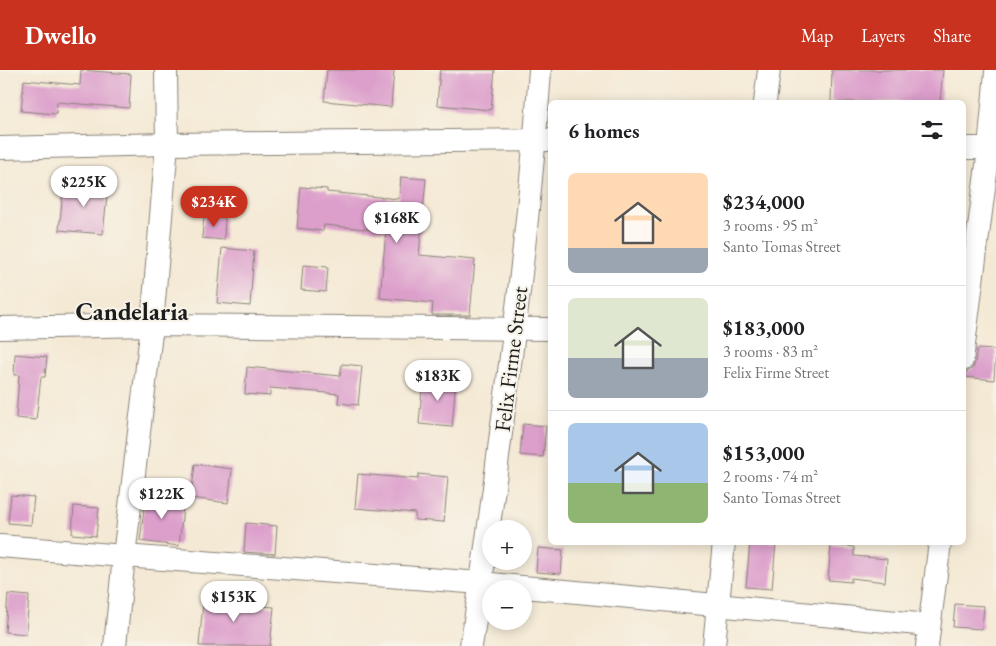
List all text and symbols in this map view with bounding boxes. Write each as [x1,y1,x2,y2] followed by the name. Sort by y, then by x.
[25,20,96,51] text: Dwello
[801,24,833,47] text: Map
[861,24,905,47] text: Layers
[933,24,971,47] text: Share
[918,116,946,144] icon: filters
[568,117,640,144] text: 6 homes
[49,166,119,208] pin: $225K
[62,171,106,192] text: $225K
[179,186,249,228] pin: $234K
[723,188,805,215] text: $234,000
[192,191,236,212] text: $234K
[608,193,668,253] icon: home
[362,202,432,244] pin: $168K
[375,207,419,228] text: $168K
[723,215,818,236] text: 3 rooms · 95 m²
[723,236,841,257] text: Santo Tomas Street
[488,285,534,433] street label: Felix Firme Street
[75,295,190,327] district label: Candelaria
[723,314,805,341] text: $183,000
[608,318,668,378] icon: home
[723,341,818,362] text: 3 rooms · 83 m²
[403,360,473,402] pin: $183K
[723,362,829,383] text: Felix Firme Street
[416,365,460,386] text: $183K
[723,439,805,466] text: $153,000
[608,443,668,503] icon: home
[723,466,818,487] text: 2 rooms · 74 m²
[127,478,197,520] pin: $122K
[140,483,184,504] text: $122K
[723,487,841,508] text: Santo Tomas Street
[482,520,532,630] map controls
[482,520,532,570] button: +
[199,580,269,623] pin: $153K
[482,580,532,630] button: −
[212,586,256,607] text: $153K

